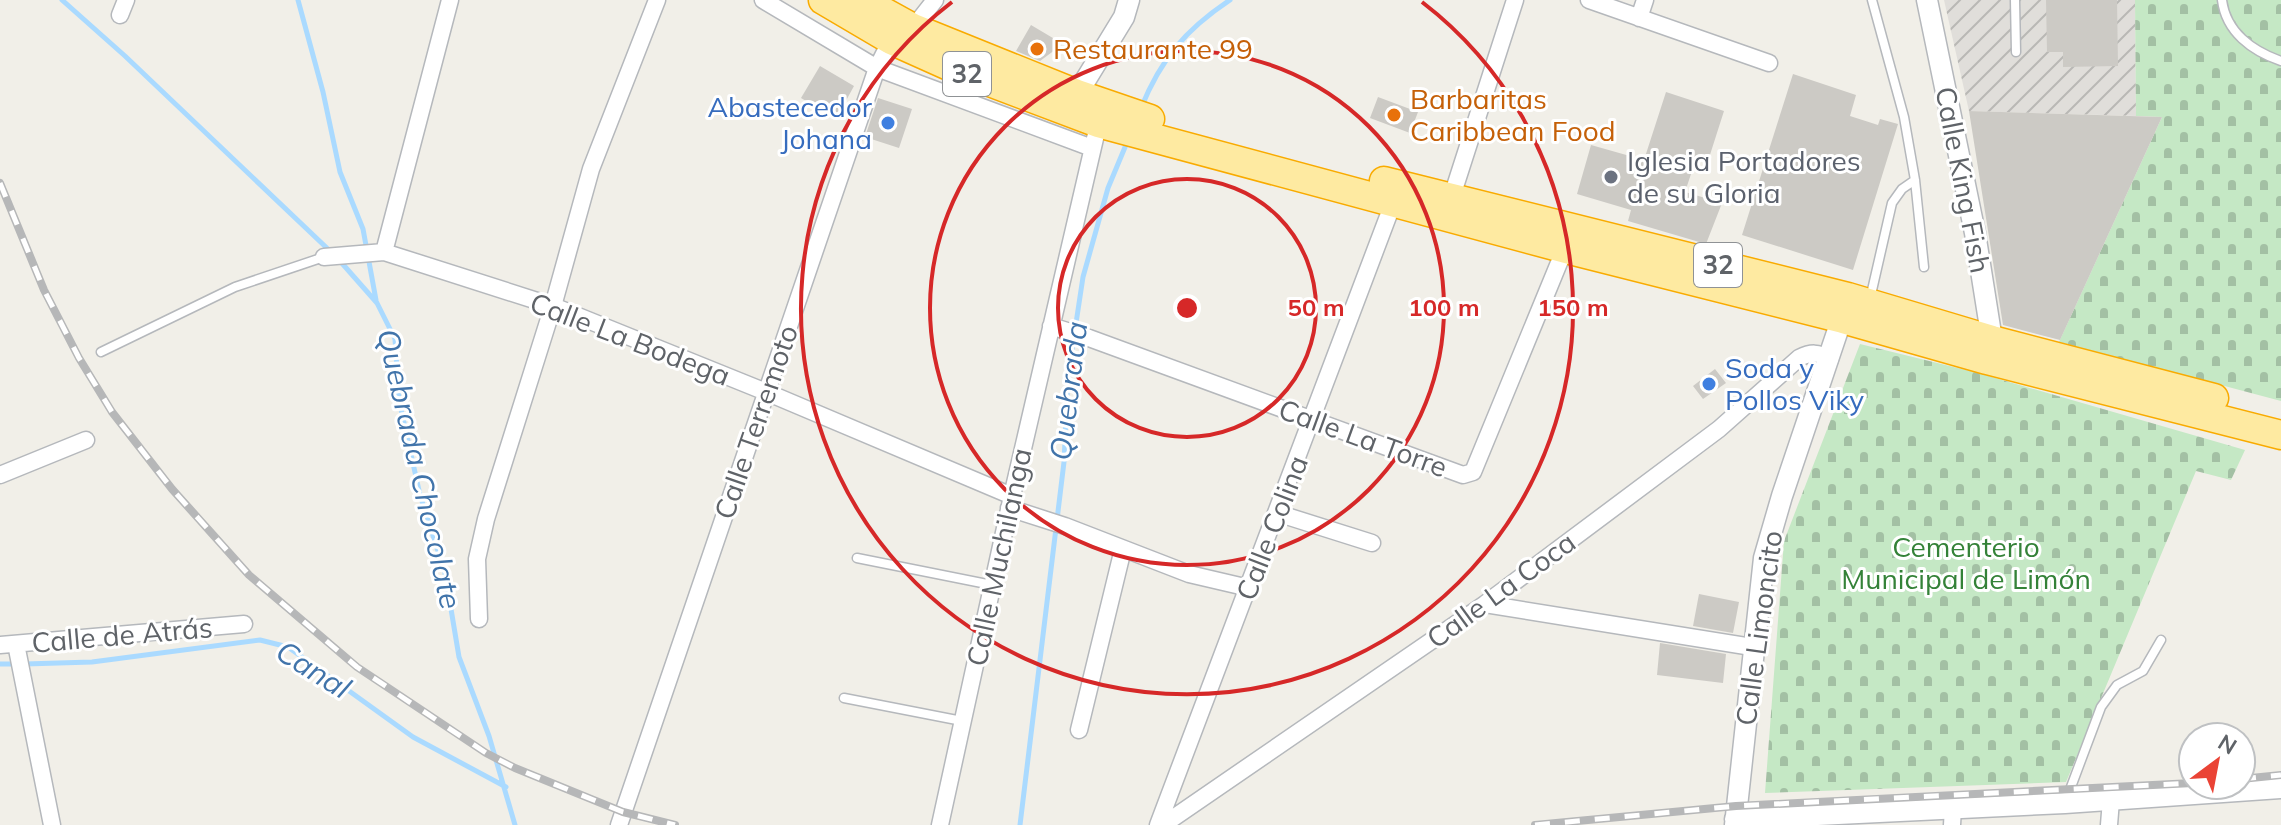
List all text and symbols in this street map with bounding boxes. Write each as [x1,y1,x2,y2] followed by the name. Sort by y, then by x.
[1053,31,1253,66] place label: Restaurante 99
[1028,40,1046,58] marker: Restaurante 99
[943,52,991,96] road number: 32
[1410,81,1616,148] place label: Barbaritas Caribbean Food
[1928,84,1999,276] street label: Calle King Fish
[707,89,873,156] place label: Abastecedor Johana
[1385,106,1403,124] marker: Barbaritas Caribbean Food
[879,114,897,132] marker: Abastecedor Johana
[1627,143,1861,210] place label: Iglesia Portadores de su Gloria
[1602,168,1620,186] marker: Iglesia Portadores de su Gloria
[1694,243,1742,287] road number: 32
[525,284,735,393] street label: Calle La Bodega
[1288,292,1344,322] text: 50 m
[1408,292,1480,322] text: 100 m
[1537,292,1609,322] text: 150 m
[1173,294,1201,322] centre of rings
[1041,319,1095,462] water label: Quebrada
[706,320,805,523] street label: Calle Terremoto
[369,325,471,612] water label: Quebrada Chocolate
[1725,350,1864,417] place label: Soda y Pollos Viky
[1700,375,1718,393] marker: Soda y Pollos Viky
[1274,391,1452,484] street label: Calle La Torre
[958,445,1039,669] street label: Calle Muchilanga
[1228,451,1315,605] street label: Calle Colina
[1419,524,1582,655] street label: Calle La Coca
[1728,528,1790,728] street label: Calle Limoncito
[1841,529,2091,596] park label: Cementerio Municipal de Limón
[30,609,214,660] street label: Calle de Atrás
[269,632,359,707] water label: Canal
[2177,721,2257,801] north arrow
[2213,728,2242,760] text: N

